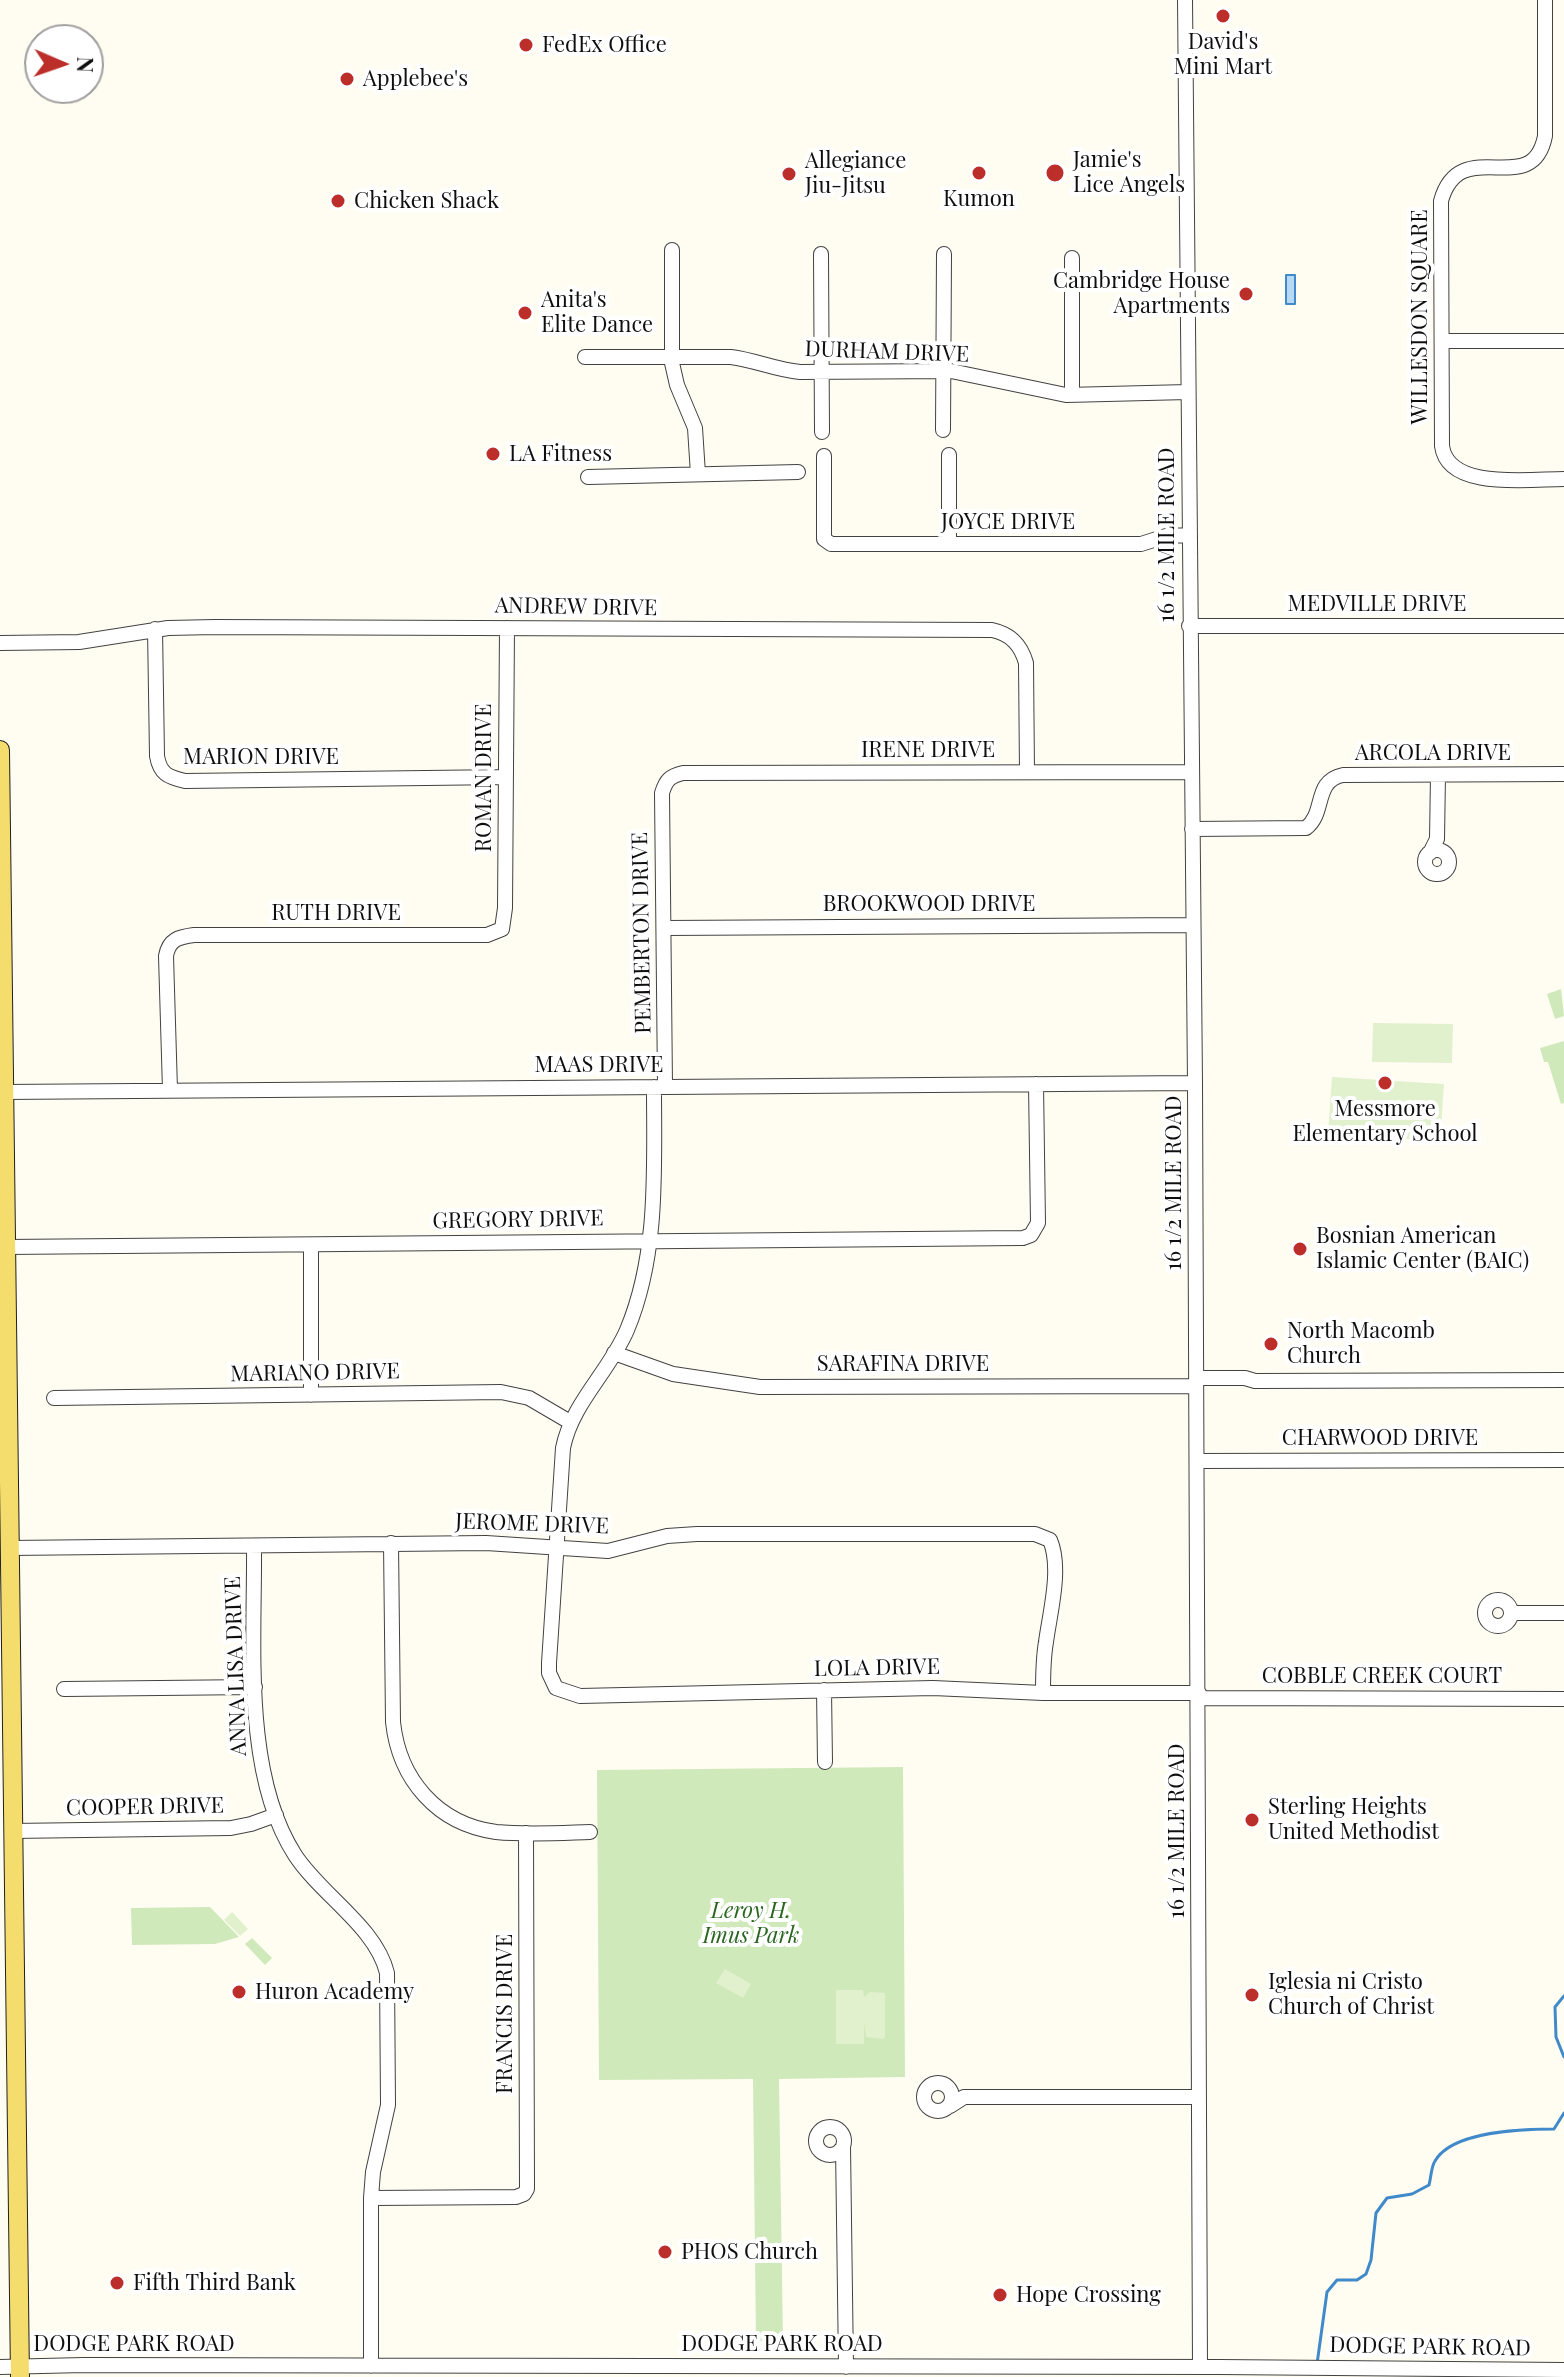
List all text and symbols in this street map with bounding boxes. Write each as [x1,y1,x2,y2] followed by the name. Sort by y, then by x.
[1214,7,1232,25] marker: David's Mini Mart
[24,24,104,104] north arrow
[1174,29,1272,80] place label: David's Mini Mart
[542,32,667,58] place label: FedEx Office
[517,36,535,54] marker: FedEx Office
[71,56,101,73] text: N
[363,66,468,92] place label: Applebee's
[338,70,356,88] marker: Applebee's
[1073,147,1185,198] place label: Jamie's Lice Angels
[805,148,906,200] place label: Allegiance Jiu-Jitsu
[1044,162,1066,184] marker: Jamie's Lice Angels
[970,164,988,182] marker: Kumon
[780,165,798,183] marker: Allegiance Jiu-Jitsu
[943,186,1015,212] place label: Kumon
[354,188,499,214] place label: Chicken Shack
[329,192,347,210] marker: Chicken Shack
[1407,209,1433,425] street label: WILLESDON SQUARE
[1053,268,1230,320] place label: Cambridge House Apartments
[1237,285,1255,303] marker: Cambridge House Apartments
[541,287,653,338] place label: Anita's Elite Dance
[516,304,534,322] marker: Anita's Elite Dance
[804,336,970,368] street label: DURHAM DRIVE
[509,441,612,467] place label: LA Fitness
[484,445,502,463] marker: LA Fitness
[1154,448,1180,622] street label: 16 1/2 MILE ROAD
[941,509,1075,535] street label: JOYCE DRIVE
[1288,591,1466,617] street label: MEDVILLE DRIVE
[495,592,657,622] street label: ANDREW DRIVE
[471,704,497,852] street label: ROMAN DRIVE
[861,737,995,763] street label: IRENE DRIVE
[1355,740,1511,766] street label: ARCOLA DRIVE
[183,744,339,770] street label: MARION DRIVE
[627,832,657,1034] street label: PEMBERTON DRIVE
[823,891,1035,917] street label: BROOKWOOD DRIVE
[271,900,401,926] street label: RUTH DRIVE
[535,1052,663,1078] street label: MAAS DRIVE
[1376,1074,1394,1092] marker: Messmore Elementary School
[1161,1096,1187,1270] street label: 16 1/2 MILE ROAD
[1292,1096,1478,1148] place label: Messmore Elementary School
[432,1205,604,1235] street label: GREGORY DRIVE
[1316,1223,1529,1274] place label: Bosnian American Islamic Center (BAIC)
[1291,1240,1309,1258] marker: Bosnian American Islamic Center (BAIC)
[1287,1318,1435,1370] place label: North Macomb Church
[1262,1335,1280,1353] marker: North Macomb Church
[817,1351,989,1377] street label: SARAFINA DRIVE
[230,1358,400,1388] street label: MARIANO DRIVE
[1282,1425,1478,1451] street label: CHARWOOD DRIVE
[455,1508,609,1540] street label: JEROME DRIVE
[220,1576,252,1756] street label: ANNA LISA DRIVE
[814,1654,940,1682] street label: LOLA DRIVE
[1262,1663,1502,1689] street label: COBBLE CREEK COURT
[1164,1744,1190,1918] street label: 16 1/2 MILE ROAD
[66,1792,224,1822] street label: COOPER DRIVE
[1268,1794,1439,1846] place label: Sterling Heights United Methodist
[1243,1811,1261,1829] marker: Sterling Heights United Methodist
[703,1898,799,1950] park label: Leroy H. Imus Park
[492,1934,518,2094] street label: FRANCIS DRIVE
[1268,1969,1434,2020] place label: Iglesia ni Cristo Church of Christ
[255,1979,414,2005] place label: Huron Academy
[230,1983,248,2001] marker: Huron Academy
[1243,1986,1261,2004] marker: Iglesia ni Cristo Church of Christ
[681,2239,818,2265] place label: PHOS Church
[656,2243,674,2261] marker: PHOS Church
[133,2270,296,2296] place label: Fifth Third Bank
[108,2274,126,2292] marker: Fifth Third Bank
[1016,2282,1161,2308] place label: Hope Crossing
[991,2286,1009,2304] marker: Hope Crossing
[33,2331,235,2357] street label: DODGE PARK ROAD
[681,2331,883,2357] street label: DODGE PARK ROAD
[1329,2332,1531,2362] street label: DODGE PARK ROAD

